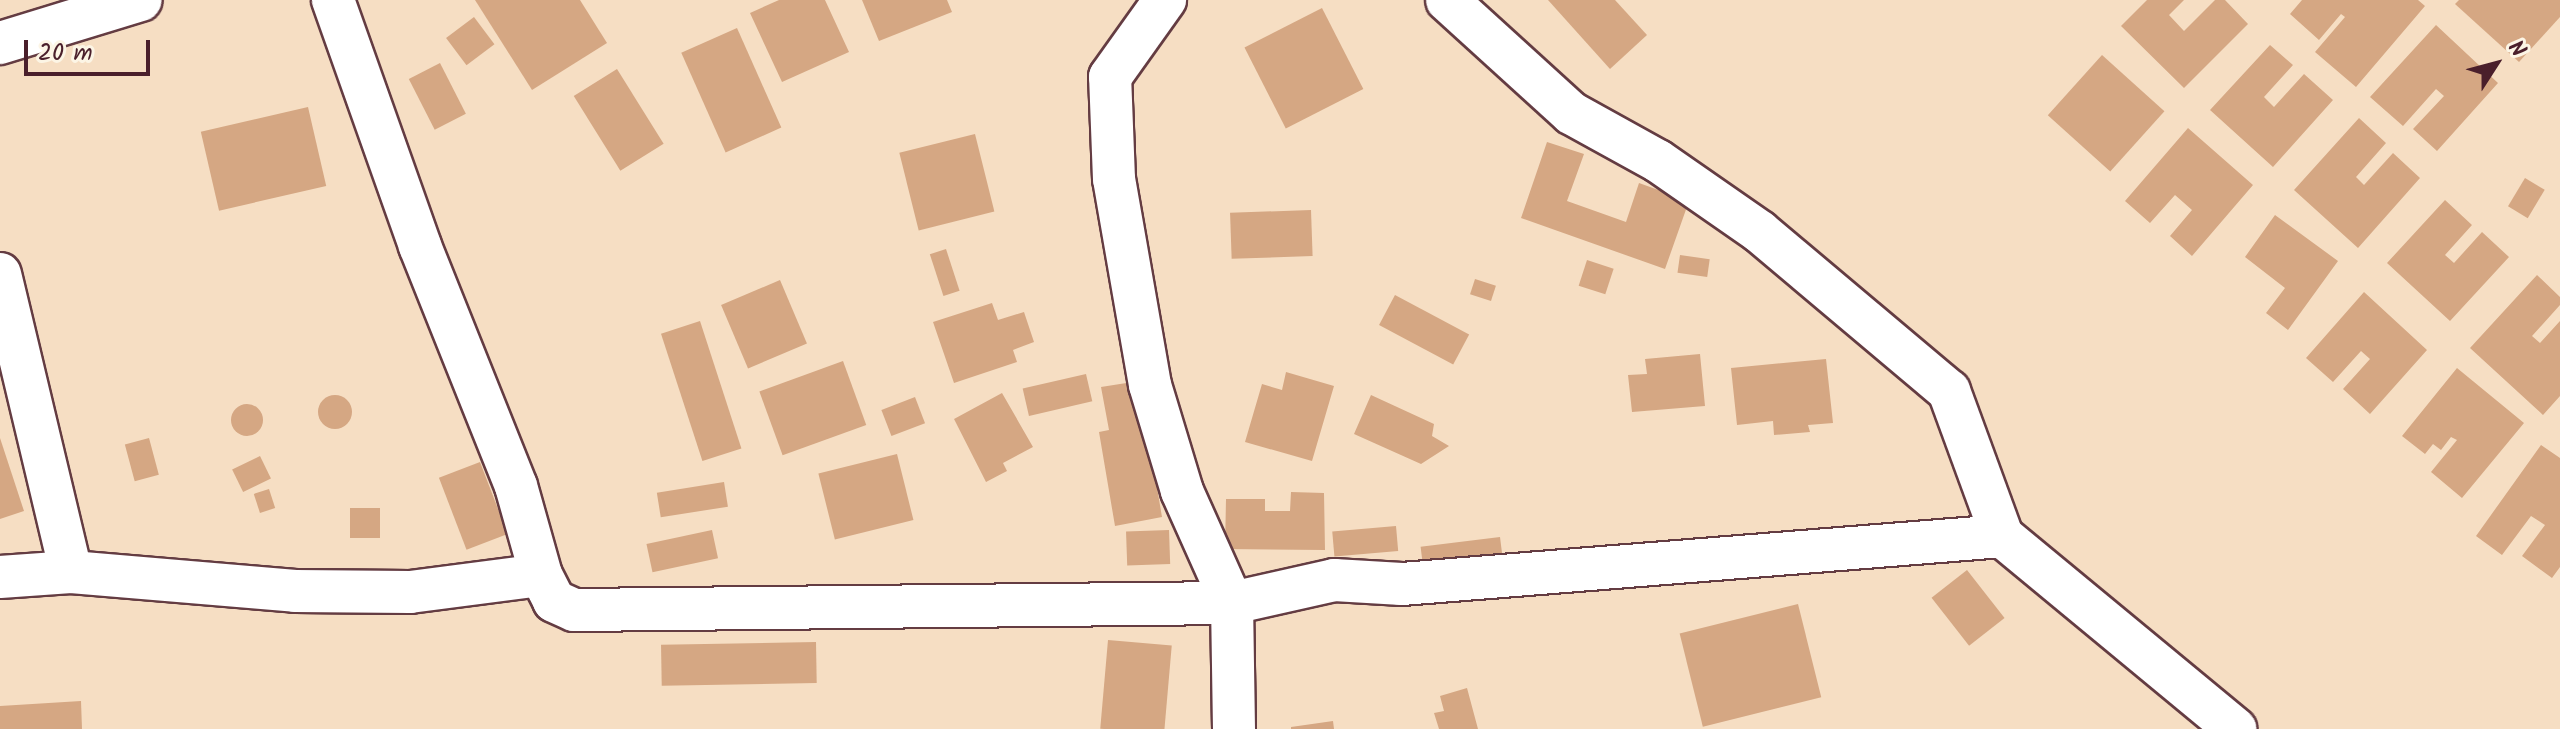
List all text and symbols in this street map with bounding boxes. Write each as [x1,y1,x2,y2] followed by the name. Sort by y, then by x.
[28,24,154,74] scale bar
[2456,24,2536,104] north arrow
[38,34,93,73] text: 20 m
[2498,34,2534,65] text: N

